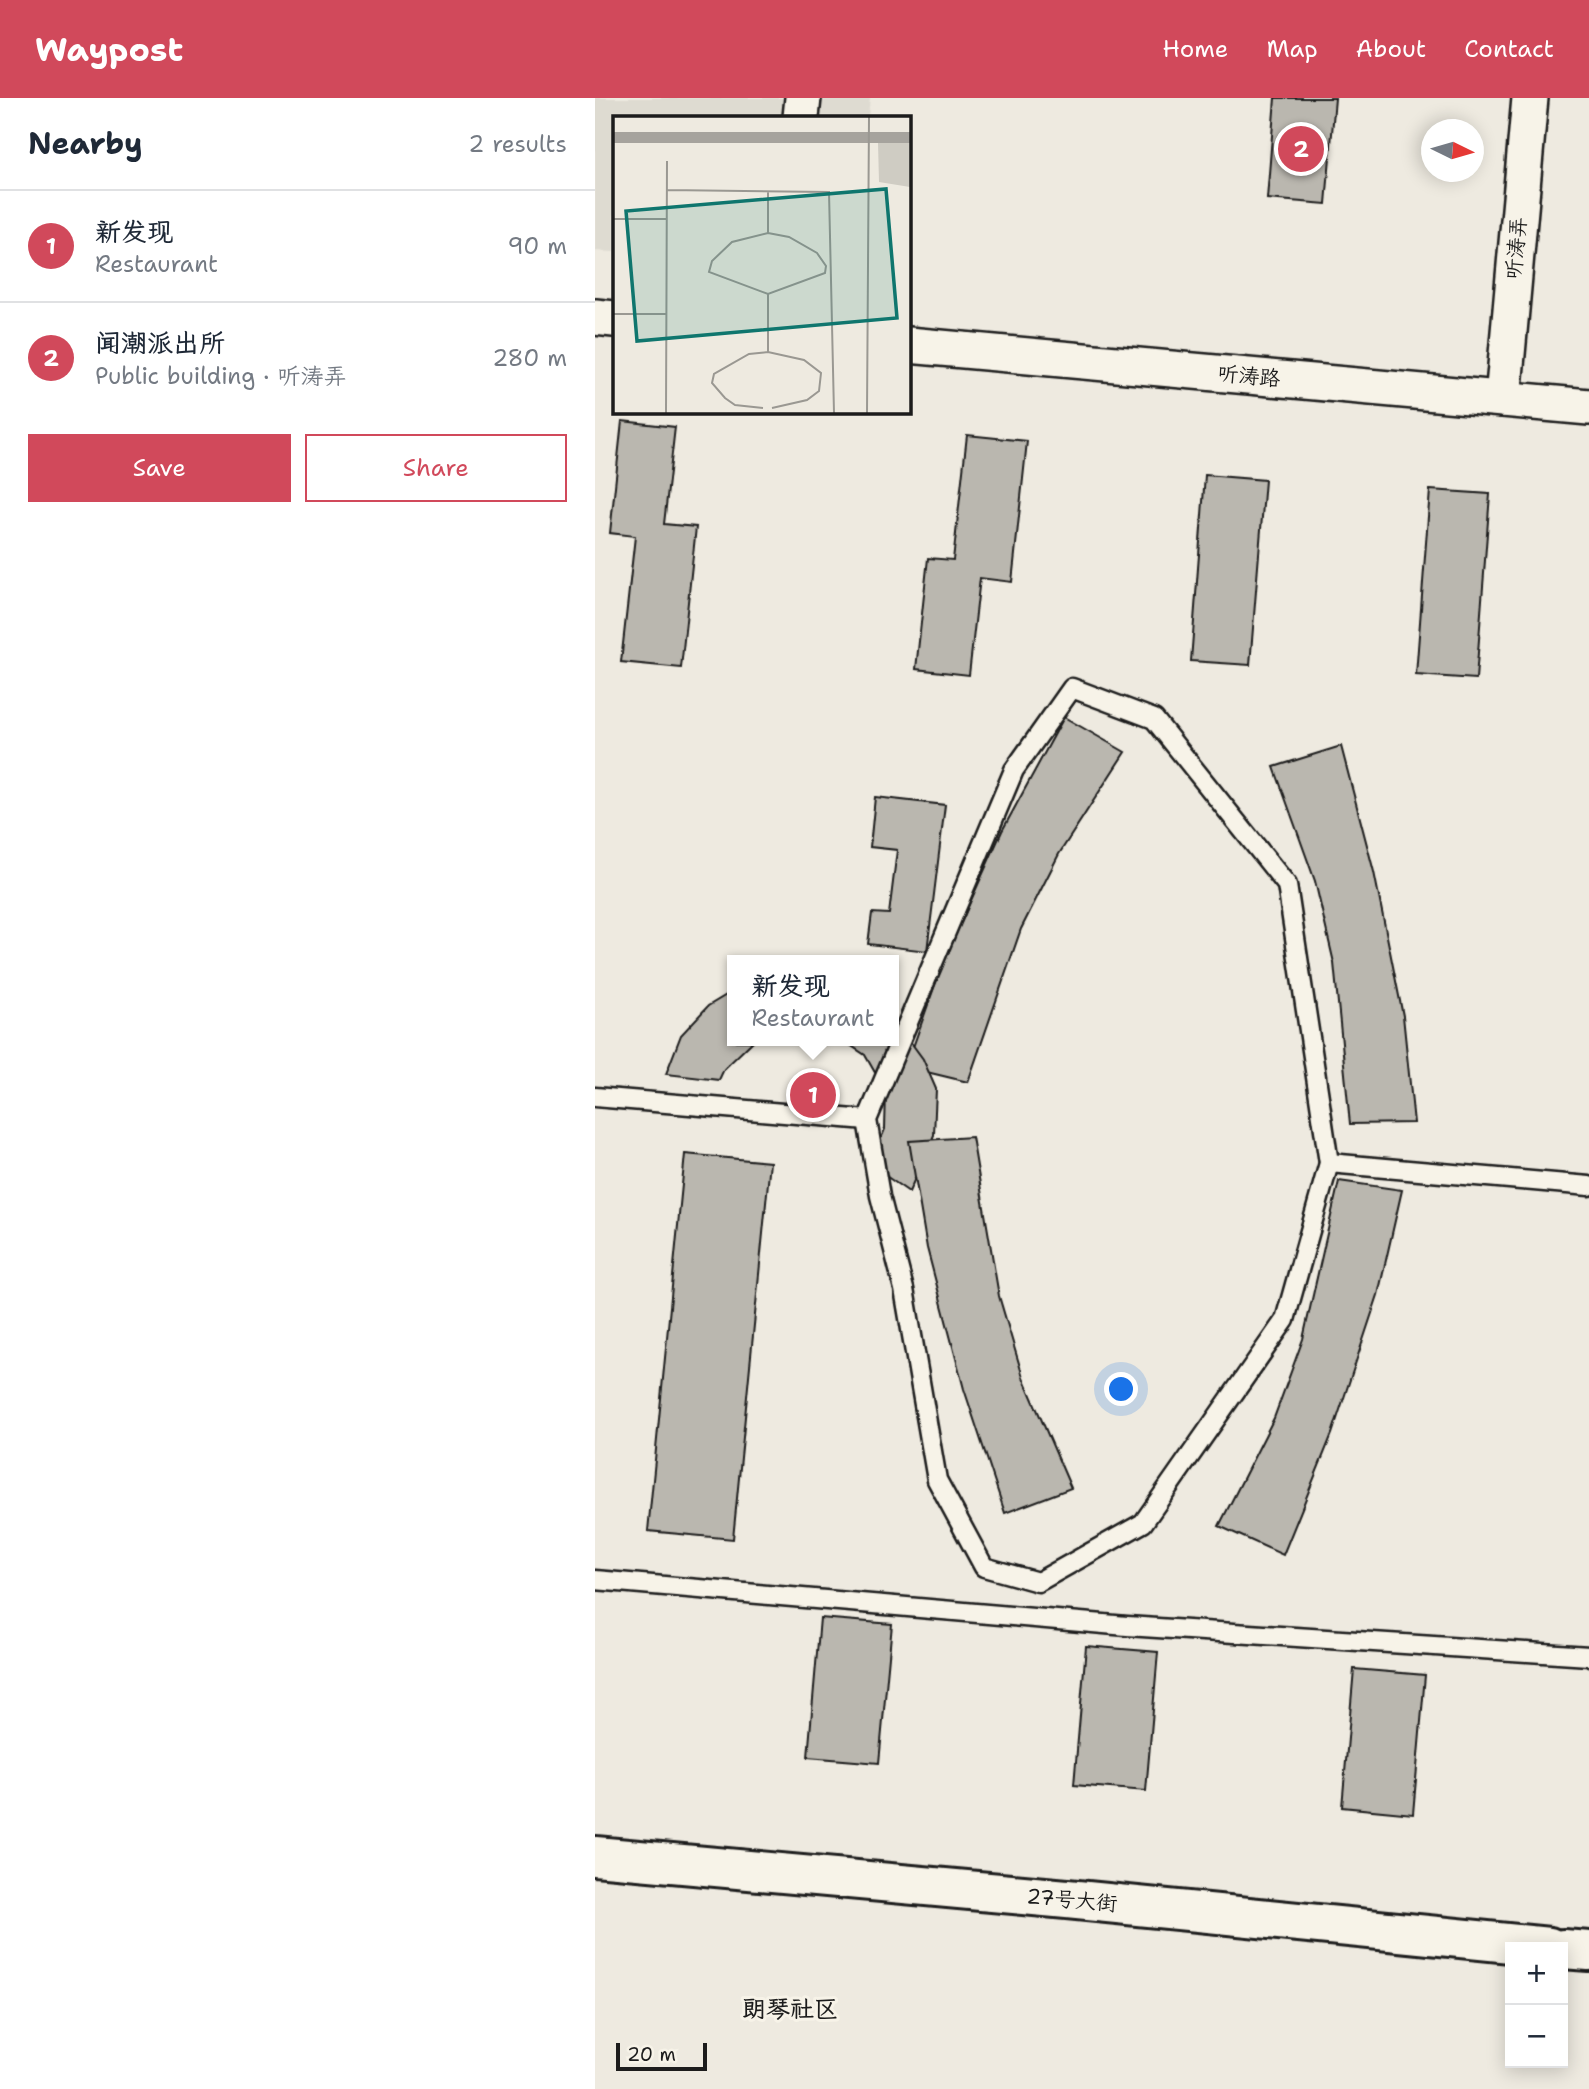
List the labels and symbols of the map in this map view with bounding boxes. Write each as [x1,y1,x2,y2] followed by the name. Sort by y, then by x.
[613,116,910,413] inset map
[1421,119,1484,182] north arrow
[1278,123,1324,175] pin: 2
[1499,215,1533,281] street label: 听涛弄
[1216,359,1282,393] street label: 听涛路
[790,1069,836,1121] pin: 1
[1104,1372,1138,1406] your location
[1025,1882,1119,1918] street label: 27号大街
[742,1993,838,2025] district label: 朗琴社区
[616,2040,707,2072] scale bar

